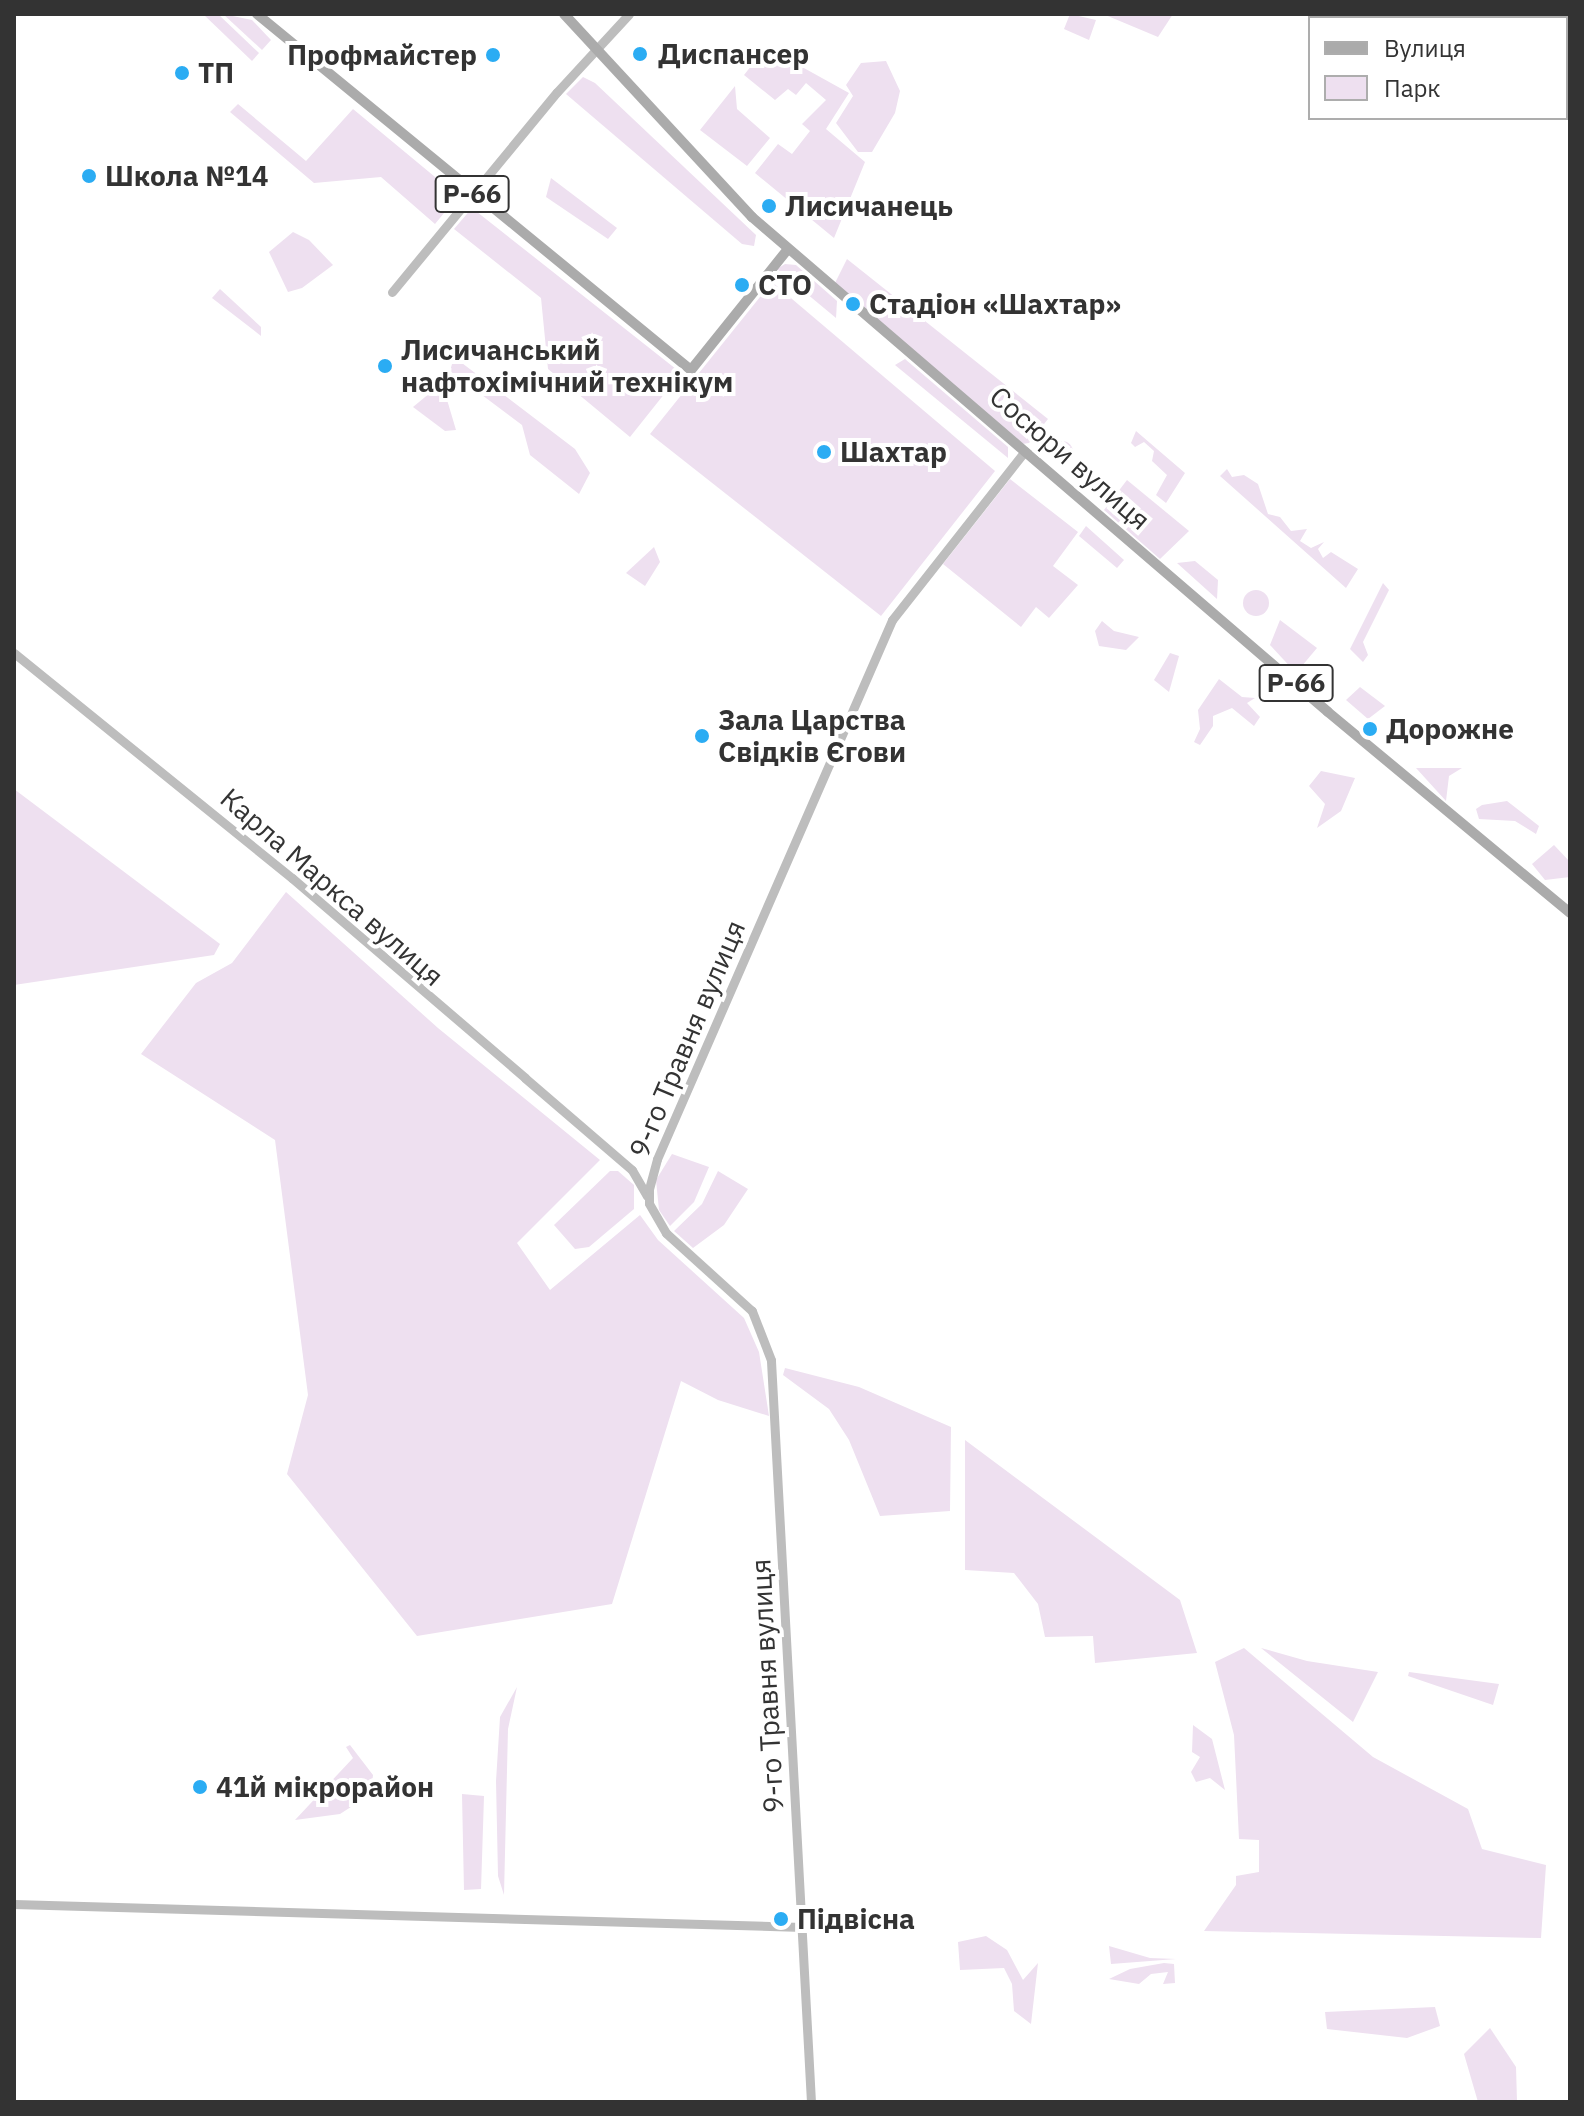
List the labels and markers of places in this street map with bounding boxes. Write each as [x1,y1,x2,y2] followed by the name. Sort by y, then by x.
[658,37,809,71] place label: Диспансер
[287,38,477,72] place label: Профмайстер
[629,43,651,65] marker: Диспансер
[484,46,502,64] marker: Профмайстер
[198,56,234,90] place label: ТП
[173,64,191,82] marker: ТП
[105,159,269,193] place label: Школа №14
[80,167,98,185] marker: Школа №14
[785,189,953,223] place label: Лисичанець
[760,197,778,215] marker: Лисичанець
[758,268,812,302] place label: СТО
[733,276,751,294] marker: СТО
[869,287,1121,321] place label: Стадіон «Шахтар»
[844,295,862,313] marker: Стадіон «Шахтар»
[401,333,733,399] place label: Лисичанський нафтохімічний технікум
[376,357,394,375] marker: Лисичанський нафтохімічний технікум
[840,435,947,469] place label: Шахтар
[815,443,833,461] marker: Шахтар
[718,703,906,769] place label: Зала Царства Свідків Єгови
[1386,712,1514,746] place label: Дорожне
[1361,720,1379,738] marker: Дорожне
[693,727,711,745] marker: Зала Царства Свідків Єгови
[216,1770,434,1804] place label: 41й мікрорайон
[191,1778,209,1796] marker: 41й мікрорайон
[797,1902,915,1936] place label: Підвісна
[772,1910,790,1928] marker: Підвісна

